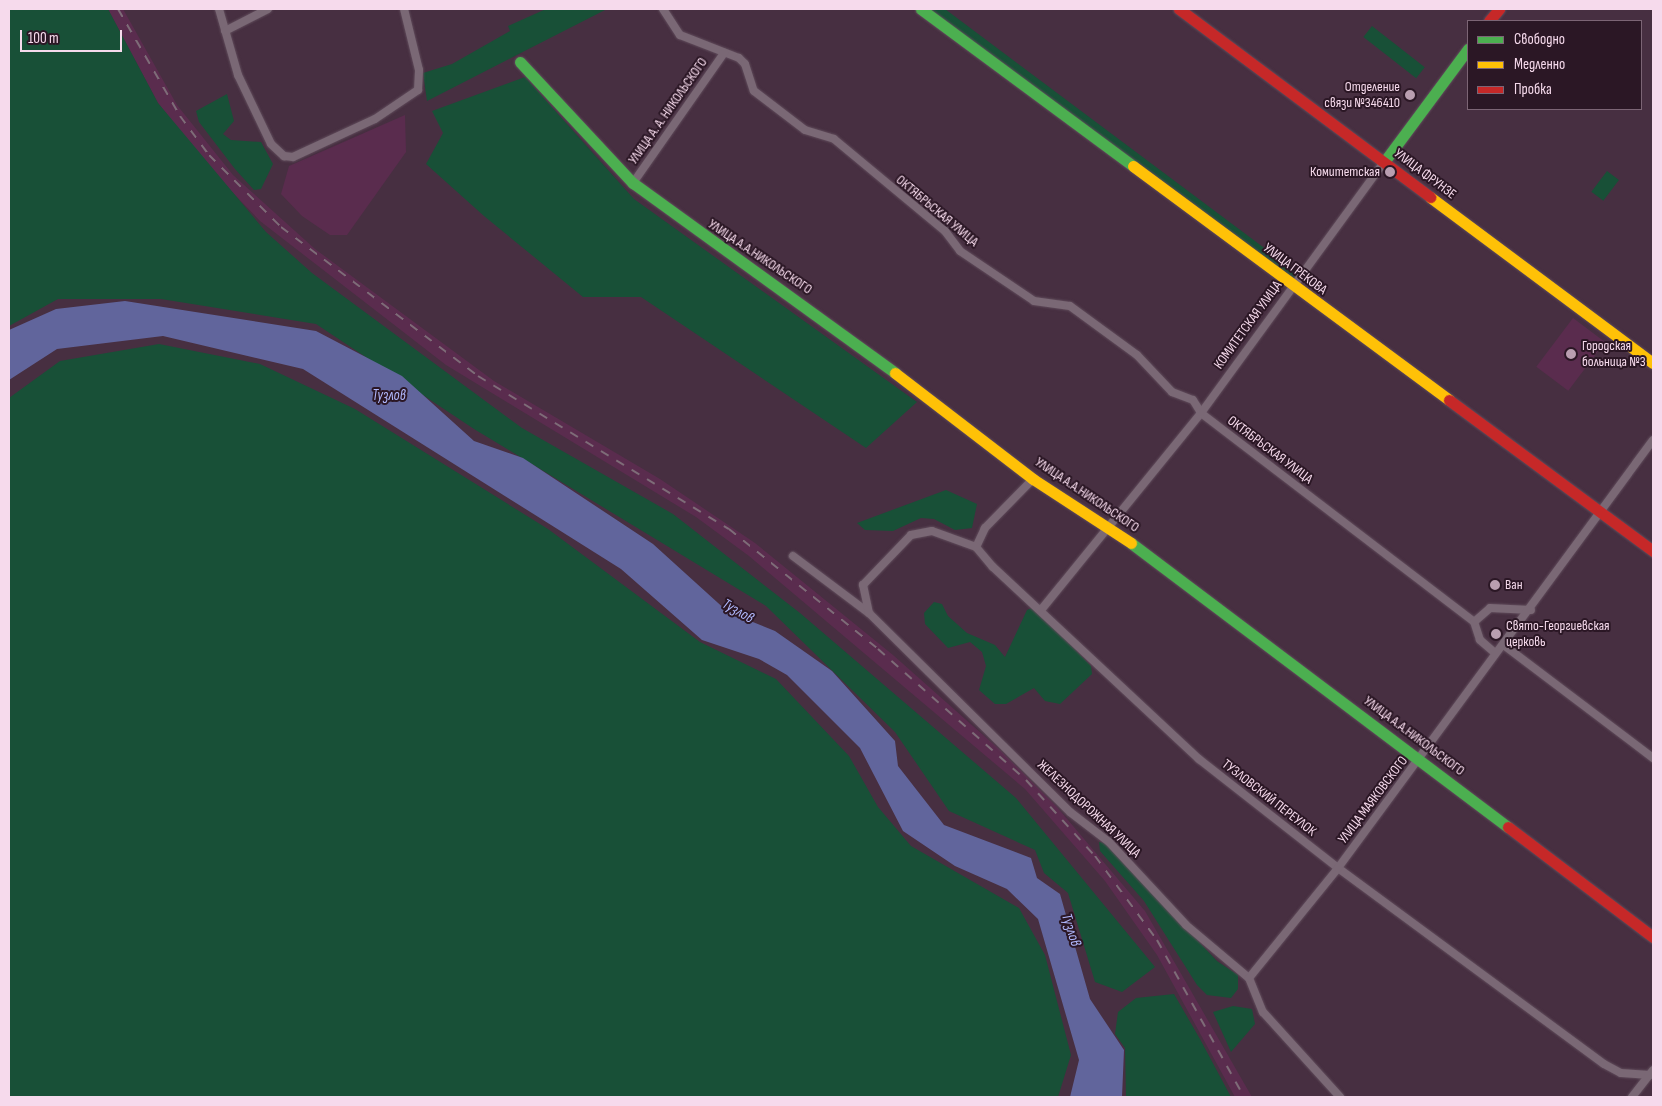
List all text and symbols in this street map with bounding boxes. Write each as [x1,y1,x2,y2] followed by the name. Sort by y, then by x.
[22,20,125,52] scale bar
[1467,20,1642,110] legend
[28,29,59,48] text: 100 m
[1514,30,1565,49] text: Свободно
[625,55,711,167] street label: УЛИЦА А. А. НИКОЛЬСКОГО
[1514,55,1565,74] text: Медленно
[1324,79,1400,111] place label: Отделение связи №346410
[1514,80,1552,99] text: Пробка
[1404,89,1416,101] marker: Отделение связи №346410
[1391,145,1459,203] street label: УЛИЦА ФРУНЗЕ
[1310,164,1380,180] place label: Комитетская
[1384,166,1396,178] marker: Комитетская
[892,172,982,250] street label: ОКТЯБРЬСКАЯ УЛИЦА
[705,216,815,298] street label: УЛИЦА А.А.НИКОЛЬСКОГО
[1260,240,1330,298] street label: УЛИЦА ГРЕКОВА
[1210,278,1286,372] street label: КОМИТЕТСКАЯ УЛИЦА
[1582,338,1646,371] place label: Городская больница №3
[1564,347,1578,361] marker: Городская больница №3
[372,387,406,405] water label: Тузлов
[1224,412,1316,488] street label: ОКТЯБРЬСКАЯ УЛИЦА
[1032,454,1142,536] street label: УЛИЦА А.А.НИКОЛЬСКОГО
[1505,577,1523,593] place label: Ван
[1489,579,1501,591] marker: Ван
[719,595,757,627] water label: Тузлов
[1506,618,1610,650] place label: Свято-Георгиевская церковь
[1490,628,1502,640] marker: Свято-Георгиевская церковь
[1360,693,1468,779] street label: УЛИЦА А.А.НИКОЛЬСКОГО
[1335,753,1411,847] street label: УЛИЦА МАЯКОВСКОГО
[1219,756,1319,840] street label: ТУЗЛОВСКИЙ ПЕРЕУЛОК
[1034,757,1144,861] street label: ЖЕЛЕЗНОДОРОЖНАЯ УЛИЦА
[1057,911,1085,949] water label: Тузлов

